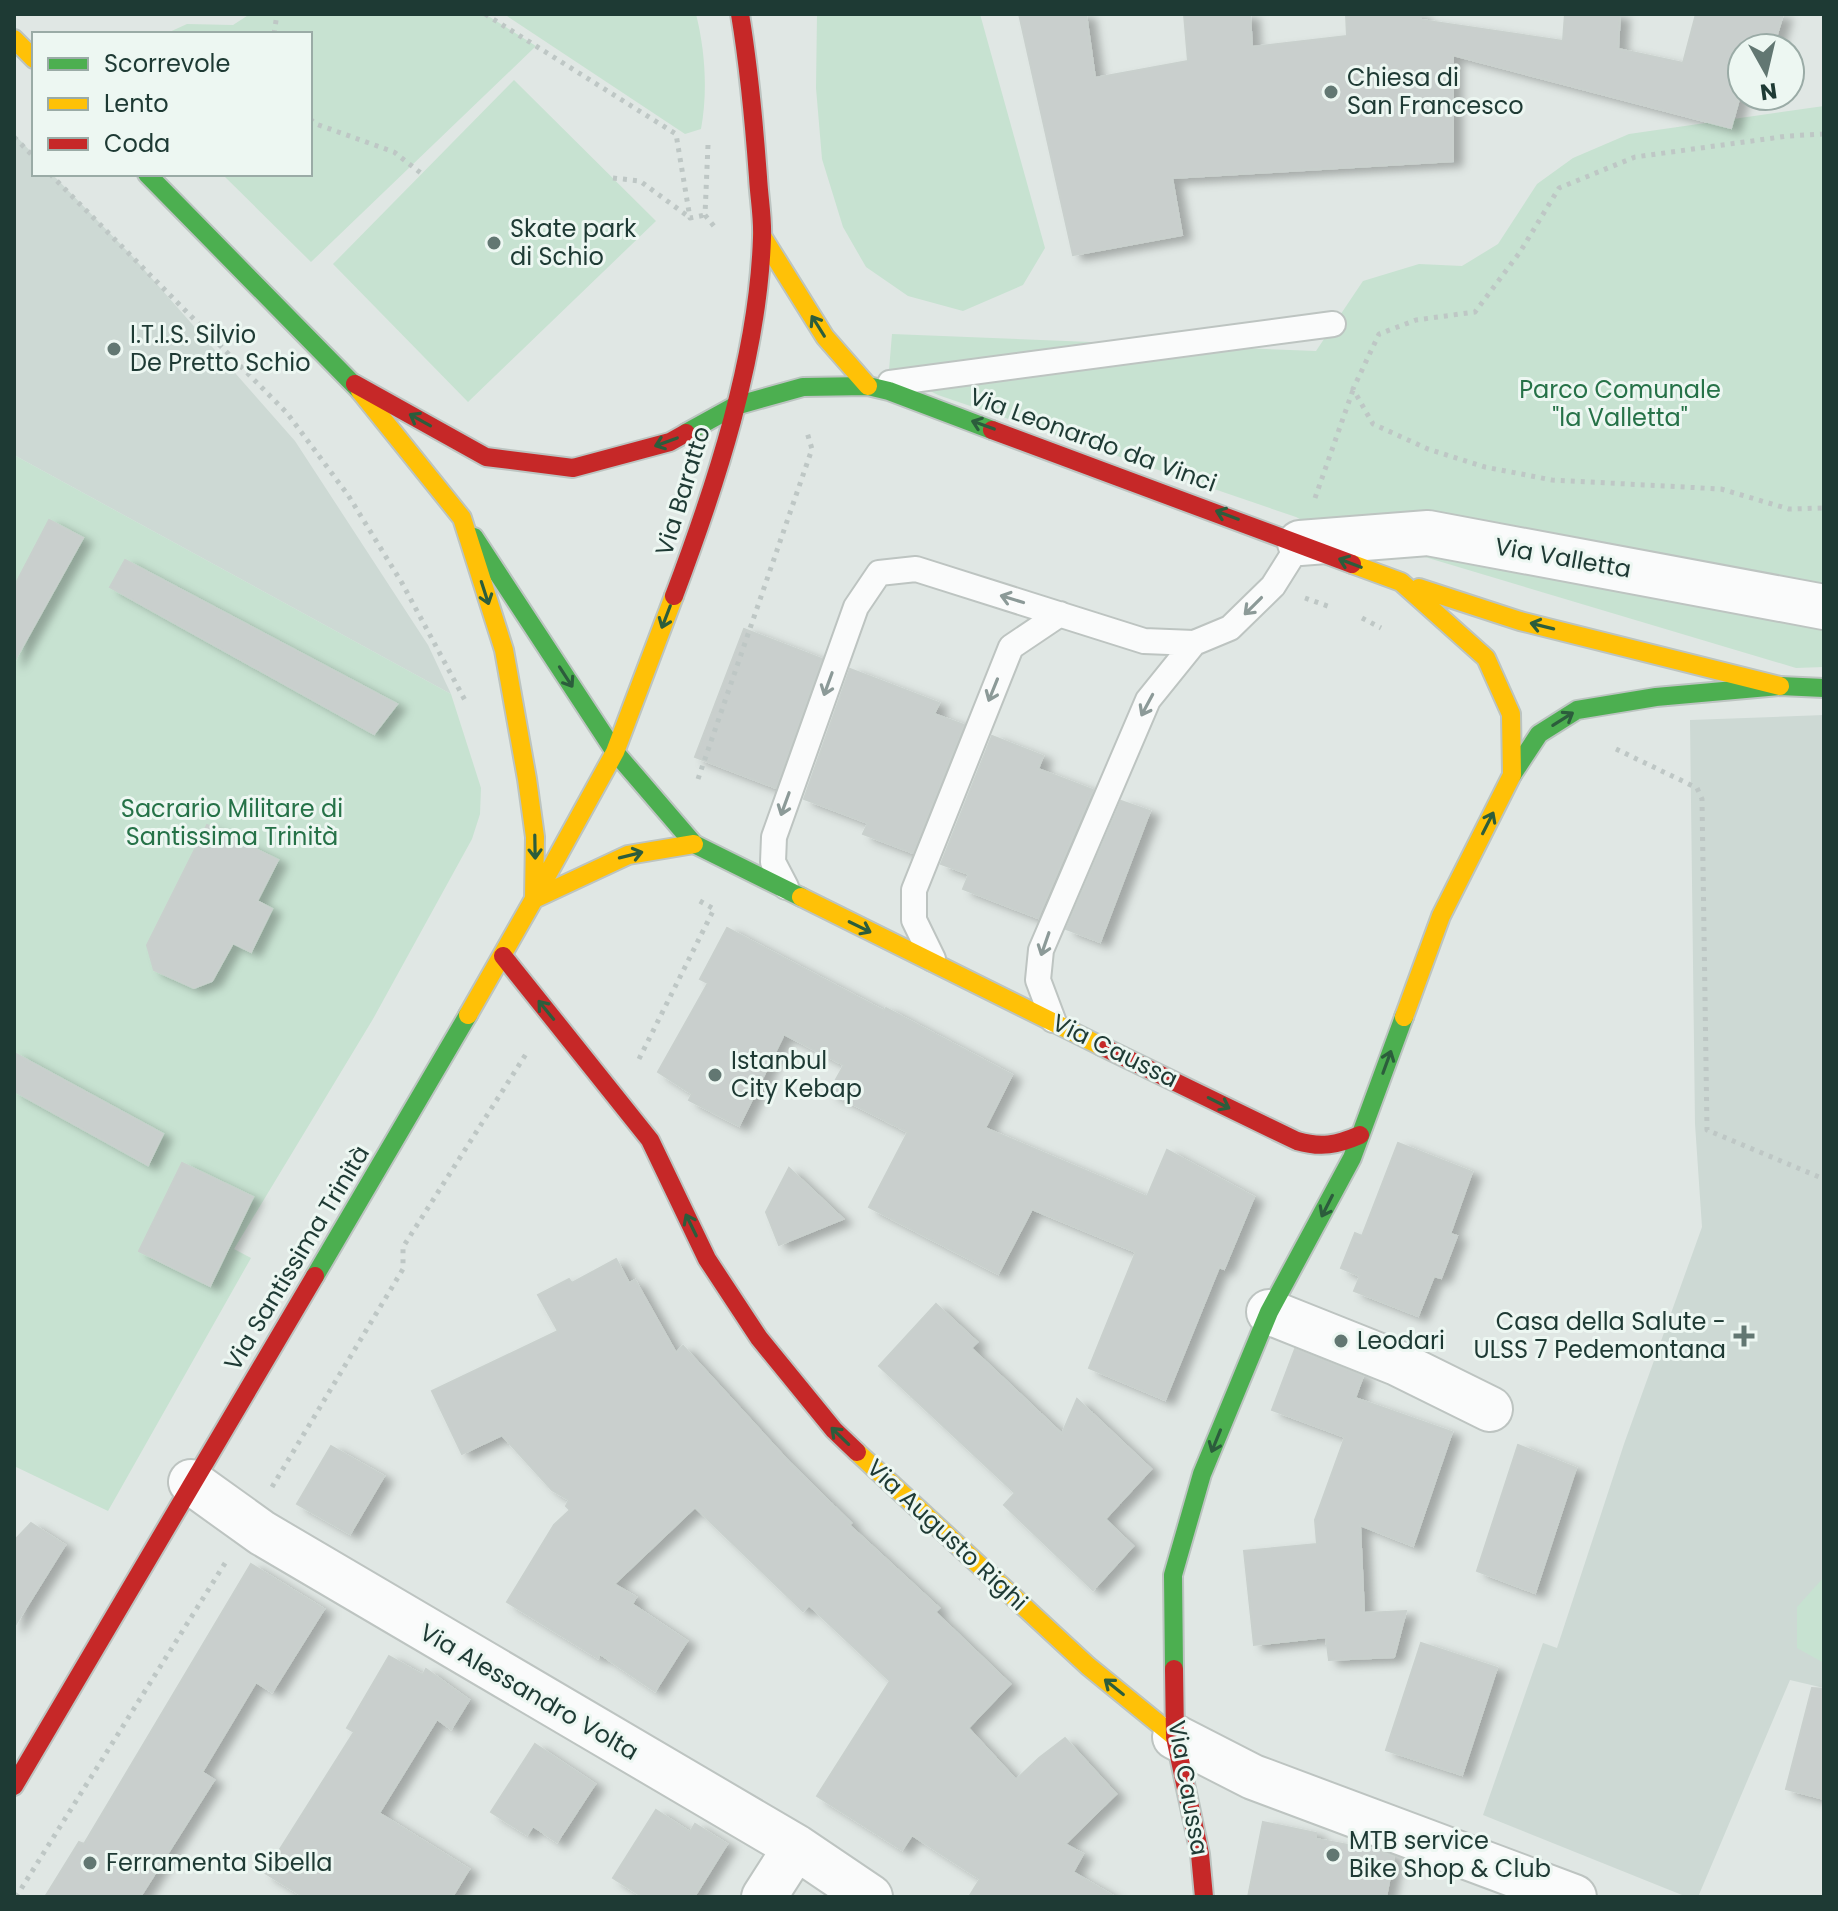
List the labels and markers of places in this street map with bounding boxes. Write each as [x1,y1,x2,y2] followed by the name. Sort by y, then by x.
[1347,61,1524,122] place label: Chiesa di San Francesco
[1322,83,1340,101] marker: Chiesa di San Francesco
[510,212,637,273] place label: Skate park di Schio
[485,234,503,252] marker: Skate park di Schio
[130,318,311,379] place label: I.T.I.S. Silvio De Pretto Schio
[105,340,123,358] marker: I.T.I.S. Silvio De Pretto Schio
[731,1044,862,1105] place label: Istanbul City Kebap
[706,1066,724,1084] marker: Istanbul City Kebap
[1473,1305,1726,1366] place label: Casa della Salute - ULSS 7 Pedemontana
[1357,1324,1445,1357] place label: Leodari
[1733,1325,1755,1347] marker: Casa della Salute - ULSS 7 Pedemontana
[1332,1332,1350,1350] marker: Leodari
[1349,1824,1551,1885] place label: MTB service Bike Shop & Club
[106,1846,333,1879] place label: Ferramenta Sibella
[1324,1846,1342,1864] marker: MTB service Bike Shop & Club
[81,1854,99,1872] marker: Ferramenta Sibella

